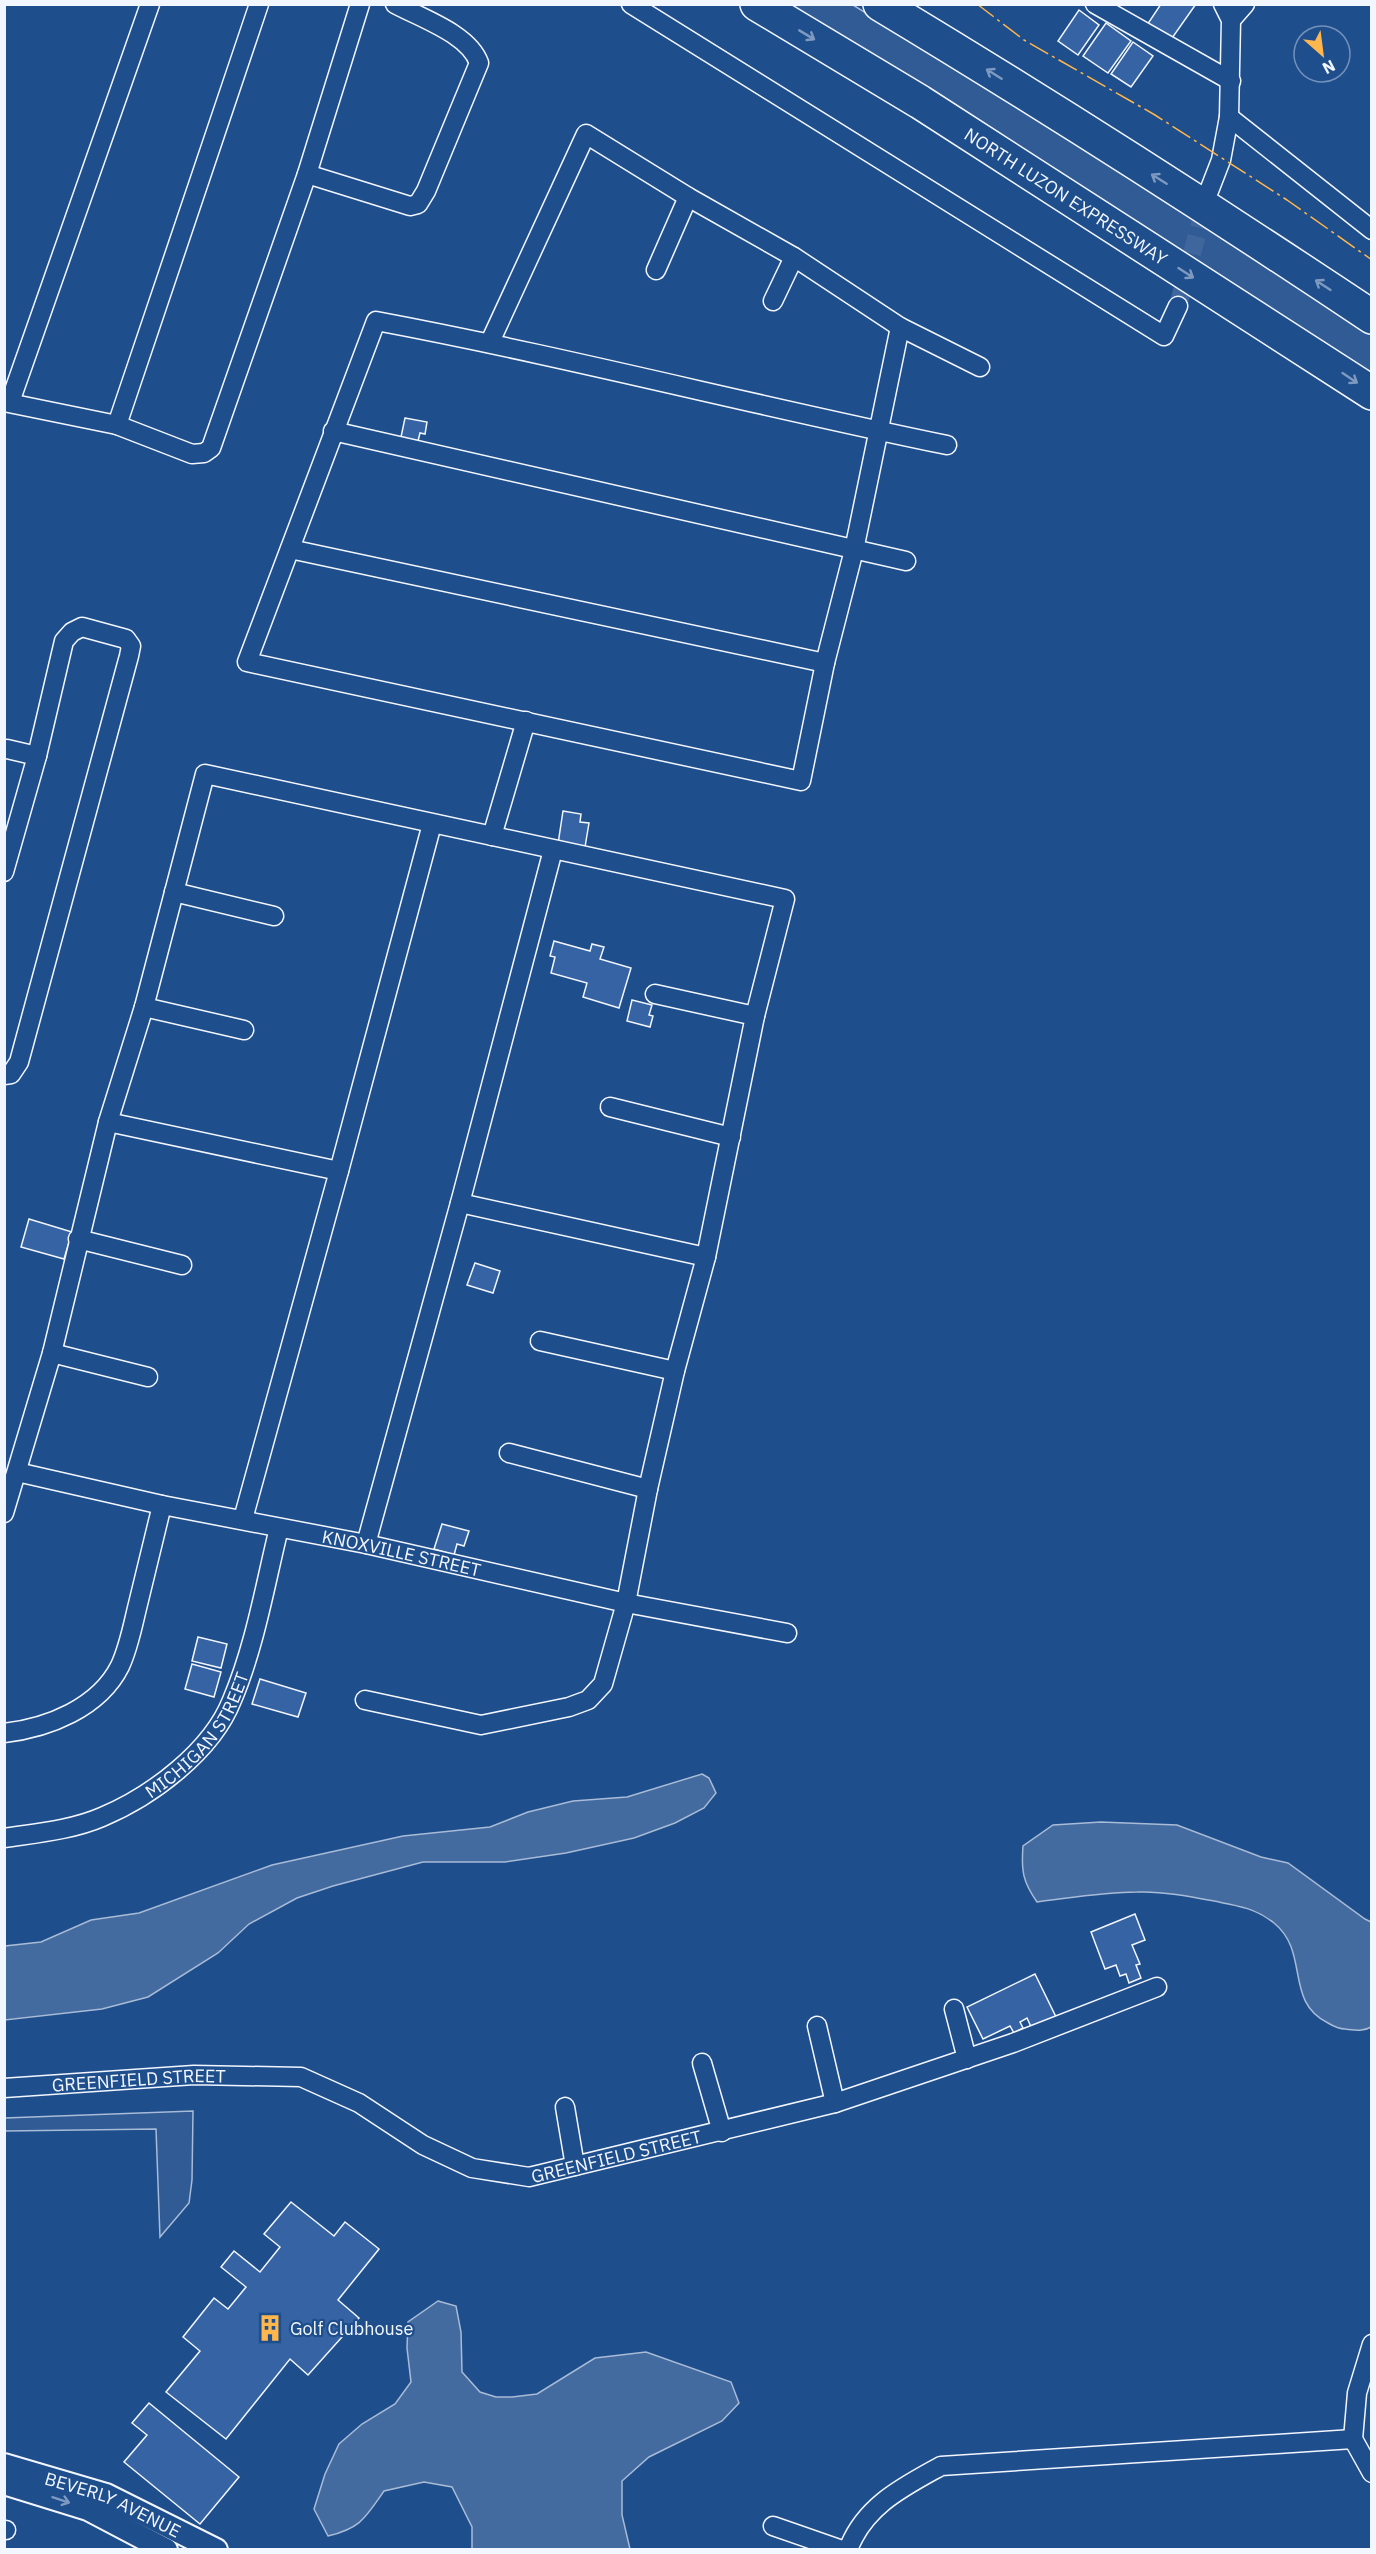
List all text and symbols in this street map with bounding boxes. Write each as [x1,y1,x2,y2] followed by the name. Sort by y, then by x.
[1292,24,1352,84] north arrow
[798,29,815,41] one-way arrow
[1319,56,1339,79] text: N
[986,68,1003,80] one-way arrow
[960,122,1172,270] street label: NORTH LUZON EXPRESSWAY
[1151,172,1168,184] one-way arrow
[1177,267,1194,279] one-way arrow
[1314,278,1331,291] one-way arrow
[1341,372,1357,384] one-way arrow
[320,1524,483,1581] street label: KNOXVILLE STREET
[140,1669,253,1803] street label: MICHIGAN STREET
[51,2064,226,2096] street label: GREENFIELD STREET
[529,2124,703,2188] street label: GREENFIELD STREET
[255,2313,285,2343] building icon: Golf Clubhouse
[290,2317,414,2340] place label: Golf Clubhouse
[42,2466,185,2542] street label: BEVERLY AVENUE
[51,2495,70,2506] one-way arrow

